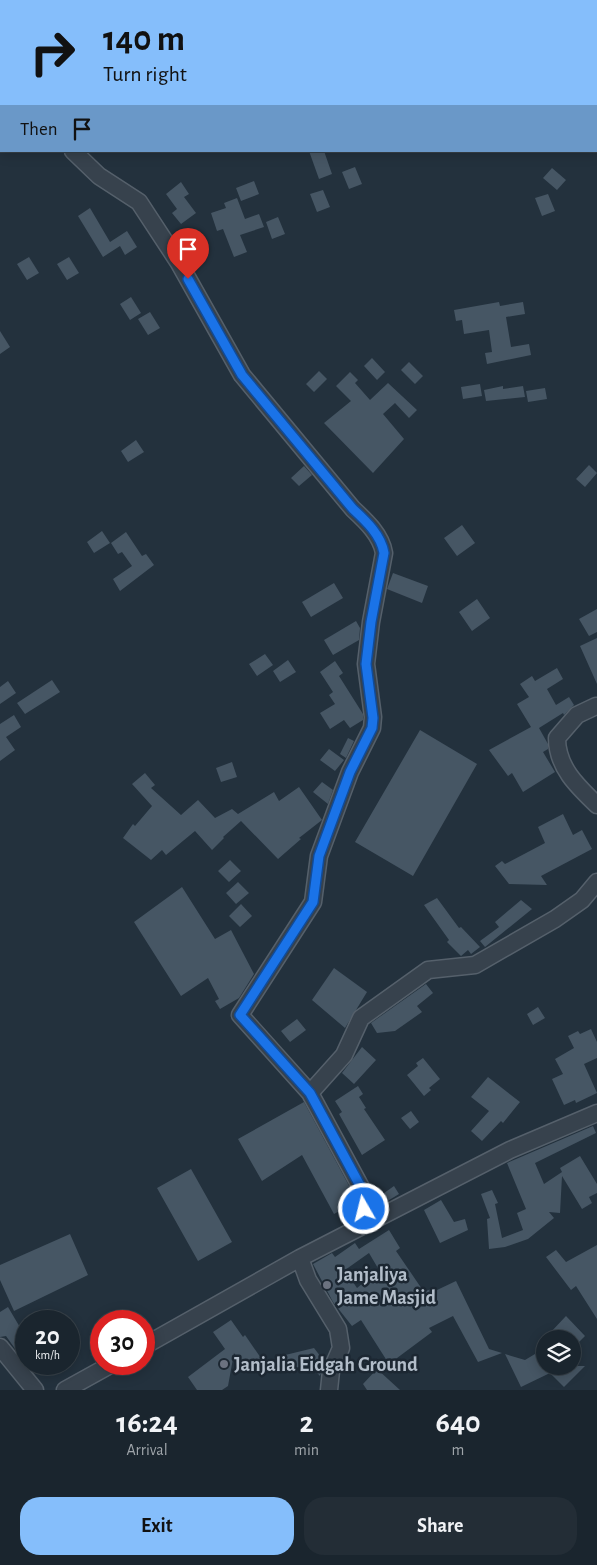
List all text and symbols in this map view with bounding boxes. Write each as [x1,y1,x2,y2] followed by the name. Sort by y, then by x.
[20,20,85,85] icon: right
[103,22,185,57] text: 140 m
[103,63,187,85] text: Turn right
[68,115,96,143] icon: arrive
[20,120,58,139] text: Then
[167,228,209,279] pin
[174,235,202,263] icon: arrive
[337,1182,389,1234] position arrow
[337,1265,436,1308] place label: Janjaliya Jame Masjid
[321,1279,333,1291] marker: Janjaliya Jame Masjid
[90,1310,155,1375] speed limit sign: 30
[35,1324,60,1349] text: 20
[536,1330,581,1375] map controls
[536,1330,581,1375] button: layers
[35,1349,60,1361] text: km/h
[234,1355,418,1375] place label: Janjalia Eidgah Ground
[218,1358,230,1370] marker: Janjalia Eidgah Ground
[116,1408,178,1438] text: 16:24
[300,1408,314,1438] text: 2
[435,1408,481,1438] text: 640
[126,1442,168,1458] text: Arrival
[294,1442,319,1458] text: min
[452,1442,464,1458] text: m
[20,1497,294,1555] button: Exit
[304,1497,577,1555] button: Share

